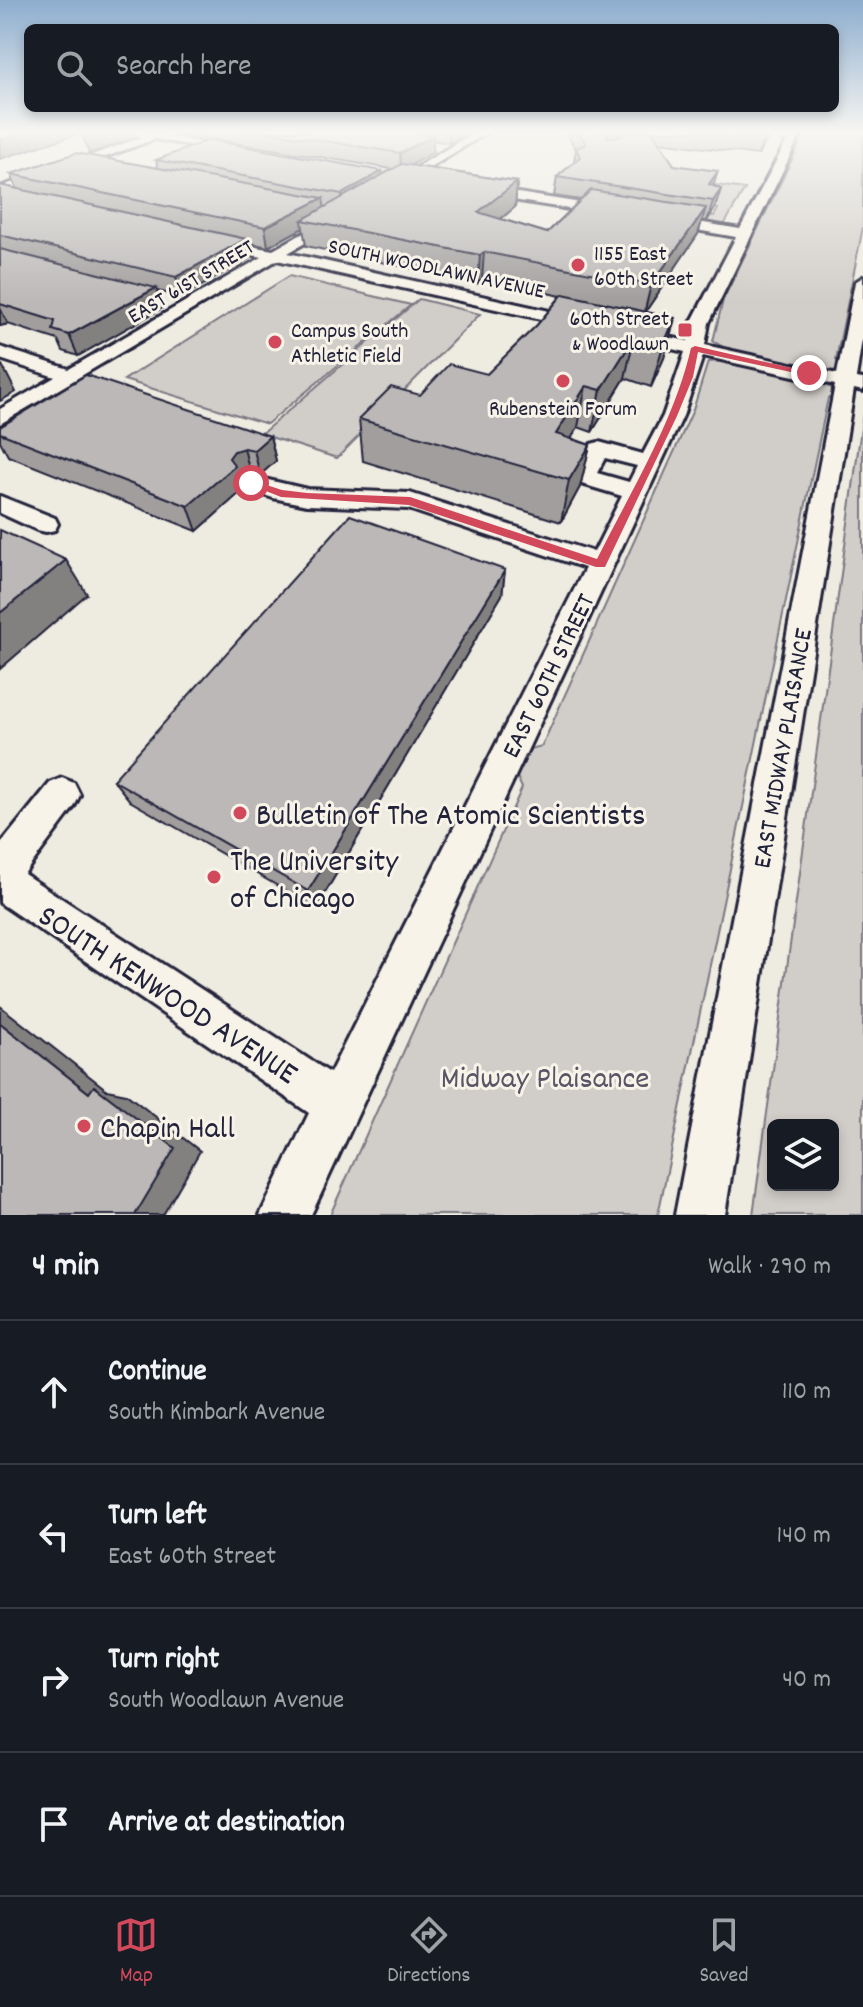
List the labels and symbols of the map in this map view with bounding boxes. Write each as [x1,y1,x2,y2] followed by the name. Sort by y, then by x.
[325,232,548,309] street label: SOUTH WOODLAWN AVENUE
[123,233,261,333] street label: EAST 61ST STREET
[594,240,693,296] place label: 1155 East 60th Street
[569,256,587,274] marker: 1155 East 60th Street
[570,305,669,361] place label: 60th Street & Woodlawn
[291,317,408,373] place label: Campus South Athletic Field
[676,321,694,339] marker: 60th Street & Woodlawn
[266,333,284,351] marker: Campus South Athletic Field
[791,355,827,391] route end
[554,372,572,390] marker: Rubenstein Forum
[489,395,637,426] place label: Rubenstein Forum
[233,465,269,501] route start
[494,587,606,765] street label: EAST 60TH STREET
[745,626,824,871] street label: EAST MIDWAY PLAISANCE
[256,795,645,841] place label: Bulletin of The Atomic Scientists
[231,804,249,822] marker: Bulletin of The Atomic Scientists
[230,841,399,924] place label: The University of Chicago
[205,868,223,886] marker: The University of Chicago
[27,896,306,1099] street label: SOUTH KENWOOD AVENUE
[441,1058,649,1104] park label: Midway Plaisance
[100,1108,235,1154] place label: Chapin Hall
[75,1117,93,1135] marker: Chapin Hall

